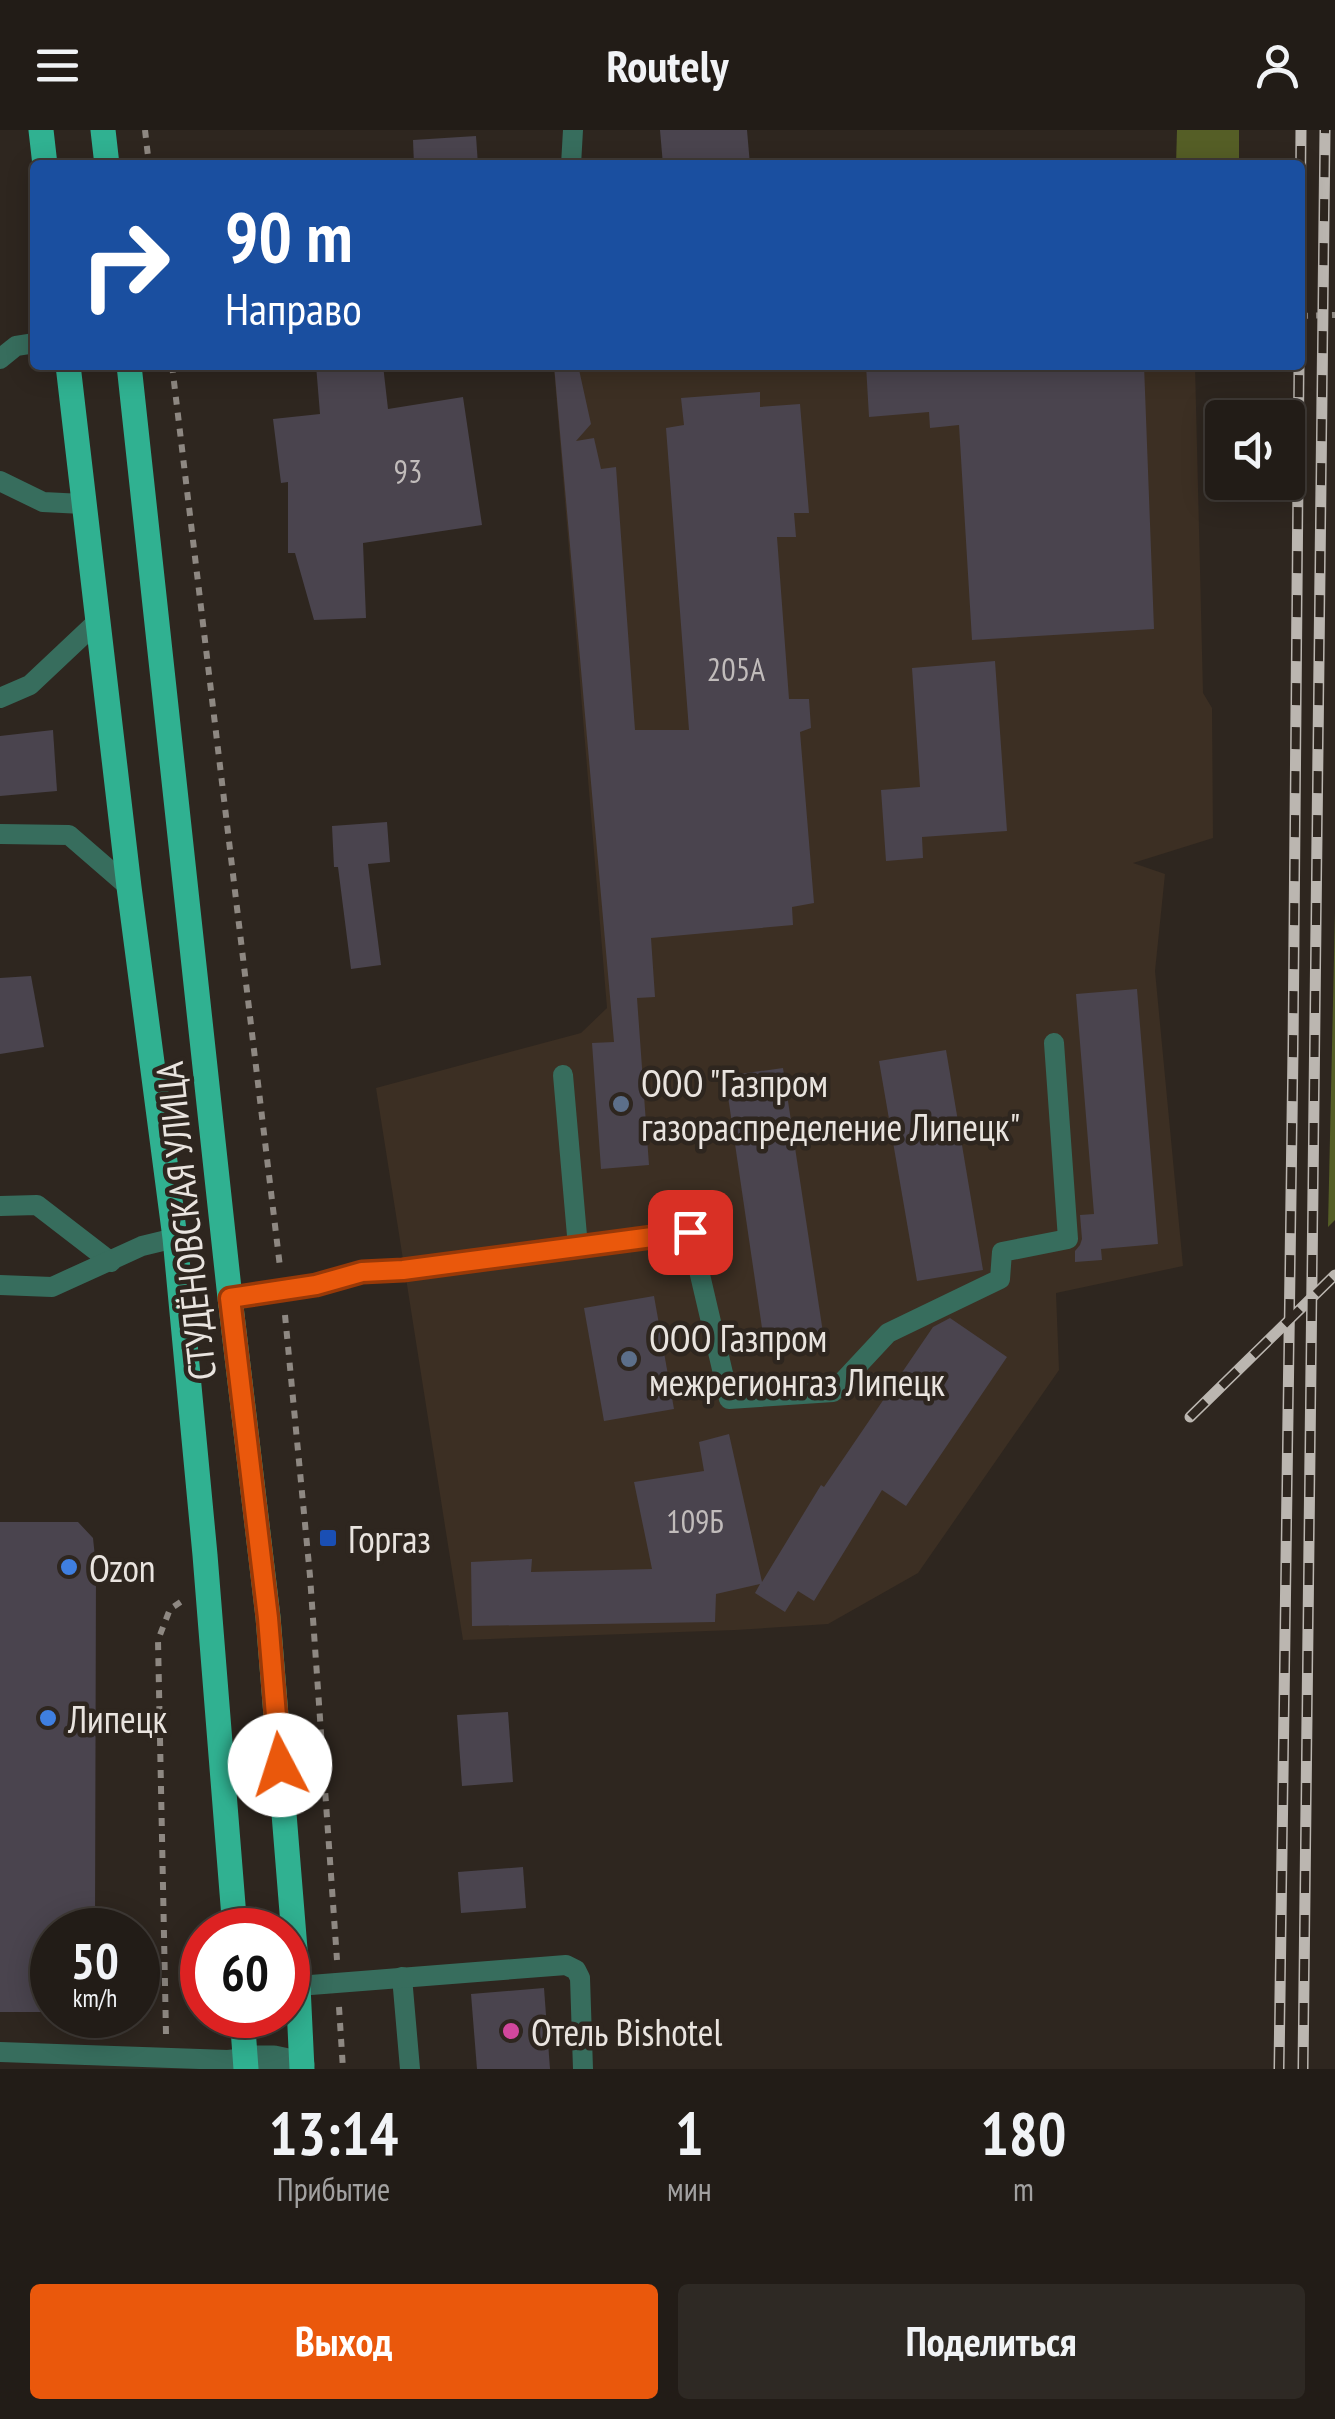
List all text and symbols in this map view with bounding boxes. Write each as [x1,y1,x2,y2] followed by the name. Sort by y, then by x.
[606,36,729,94] text: Routely
[30,38,85,93] icon: menu
[1250,38,1305,93] icon: person
[225,191,353,281] text: 90 m
[60,200,190,330] icon: right
[225,279,362,337] text: Направо
[1205,400,1305,500] map controls
[1205,400,1305,500] button: sound
[394,450,422,492] house number: 93
[707,648,765,690] house number: 205А
[641,1058,1020,1151] place label: ООО "Газпром газораспределение Липецк"
[144,1059,226,1383] street label: СТУДЁНОВСКАЯ УЛИЦА
[610,1093,632,1115] marker: ООО "Газпром газораспределение Липецк"
[648,1190,733,1275] pin
[663,1205,718,1260] icon: arrive
[649,1313,945,1406] place label: ООО Газпром межрегионгаз Липецк
[618,1348,640,1370] marker: ООО Газпром межрегионгаз Липецк
[666,1500,724,1542] house number: 109Б
[348,1514,431,1563] place label: Горгаз
[317,1527,339,1549] marker: Горгаз
[89,1543,156,1592] place label: Ozon
[58,1556,80,1578] marker: Ozon
[67,1694,168,1743] place label: Липецк
[37,1707,59,1729] marker: Липецк
[228,1713,332,1817] position arrow
[180,1908,310,2038] speed limit sign: 60
[71,1928,119,1993] text: 50
[73,1982,117,2014] text: km/h
[531,2007,722,2056] place label: Отель Bishotel
[500,2020,522,2042] marker: Отель Bishotel
[269,2094,398,2172] text: 13:14
[675,2094,704,2172] text: 1
[980,2094,1066,2172] text: 180
[277,2168,390,2210] text: Прибытие
[667,2168,712,2210] text: мин
[1013,2168,1034,2210] text: m
[30,2284,658,2399] button: Выход
[678,2284,1305,2399] button: Поделиться

